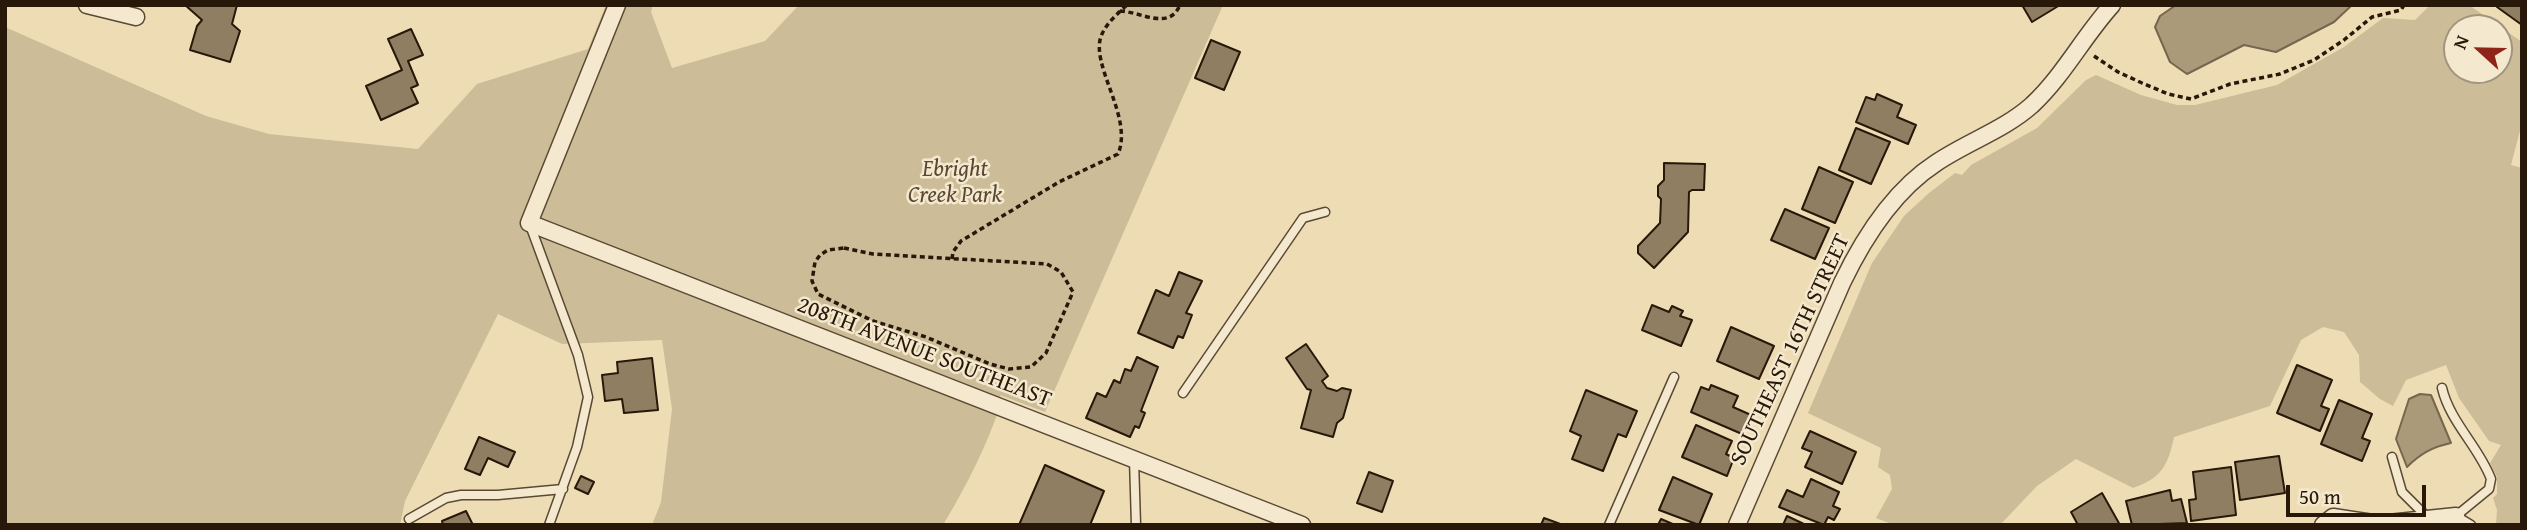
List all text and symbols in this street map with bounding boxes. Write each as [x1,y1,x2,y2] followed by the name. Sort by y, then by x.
[2443,14,2513,84] north arrow
[2445,31,2476,53] text: N
[908,156,1002,210] park label: Ebright Creek Park
[1725,230,1857,470] street label: SOUTHEAST 16TH STREET
[793,292,1055,414] street label: 208TH AVENUE SOUTHEAST
[2289,470,2429,514] scale bar
[2299,481,2341,512] text: 50 m

